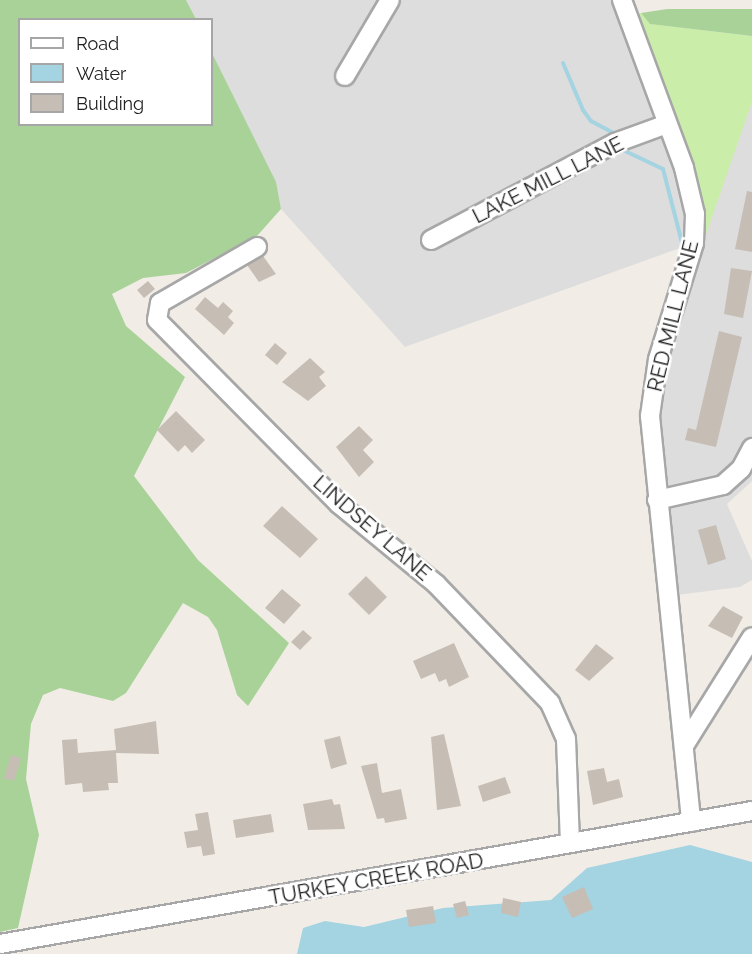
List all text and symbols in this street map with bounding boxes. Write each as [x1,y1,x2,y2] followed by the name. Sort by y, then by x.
[18,18,213,126] legend
[76,33,119,54] text: Road
[76,63,126,84] text: Water
[76,93,144,114] text: Building
[468,131,628,229] street label: LAKE MILL LANE
[642,237,704,395] street label: RED MILL LANE
[308,470,436,586] street label: LINDSEY LANE
[266,848,486,910] street label: TURKEY CREEK ROAD

